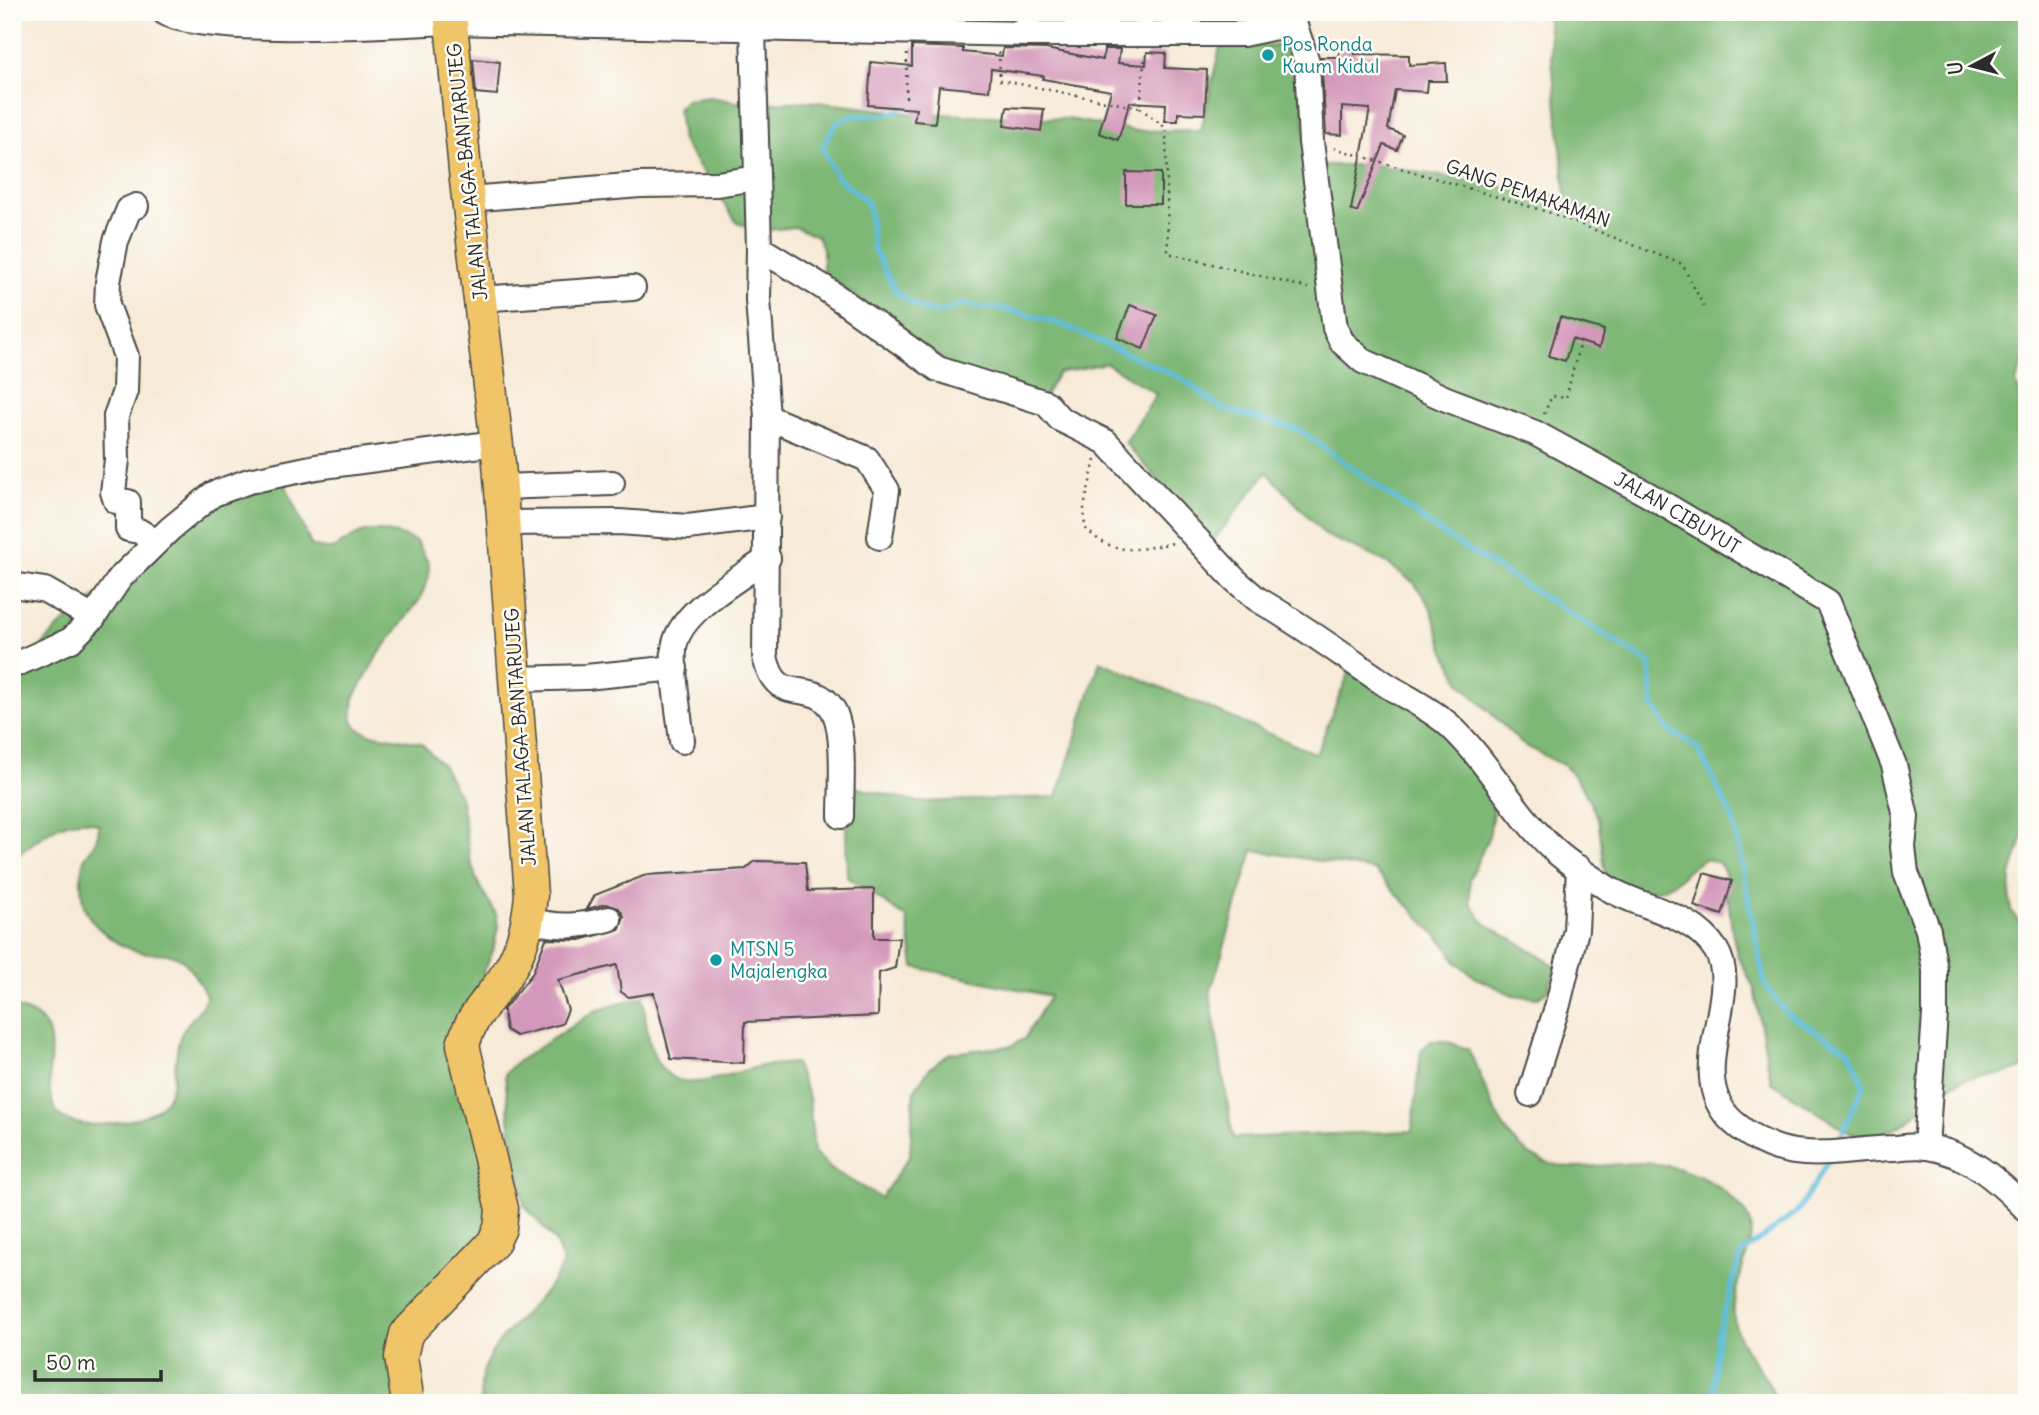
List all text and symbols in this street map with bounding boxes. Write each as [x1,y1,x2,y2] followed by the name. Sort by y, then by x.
[1282,32,1379,78] place label: Pos Ronda Kaum Kidul
[1938,32,2008,102] north arrow
[442,42,492,302] street label: JALAN TALAGA-BANTARUJEG
[1260,47,1276,63] marker: Pos Ronda Kaum Kidul
[1942,60,1968,76] text: U
[1443,154,1613,232] street label: GANG PEMAKAMAN
[1610,467,1745,559] street label: JALAN CIBUYUT
[499,607,541,867] street label: JALAN TALAGA-BANTARUJEG
[730,937,828,983] place label: MTSN 5 Majalengka
[708,952,724,968] marker: MTSN 5 Majalengka
[35,1338,161,1382] scale bar
[46,1349,95,1376] text: 50 m

